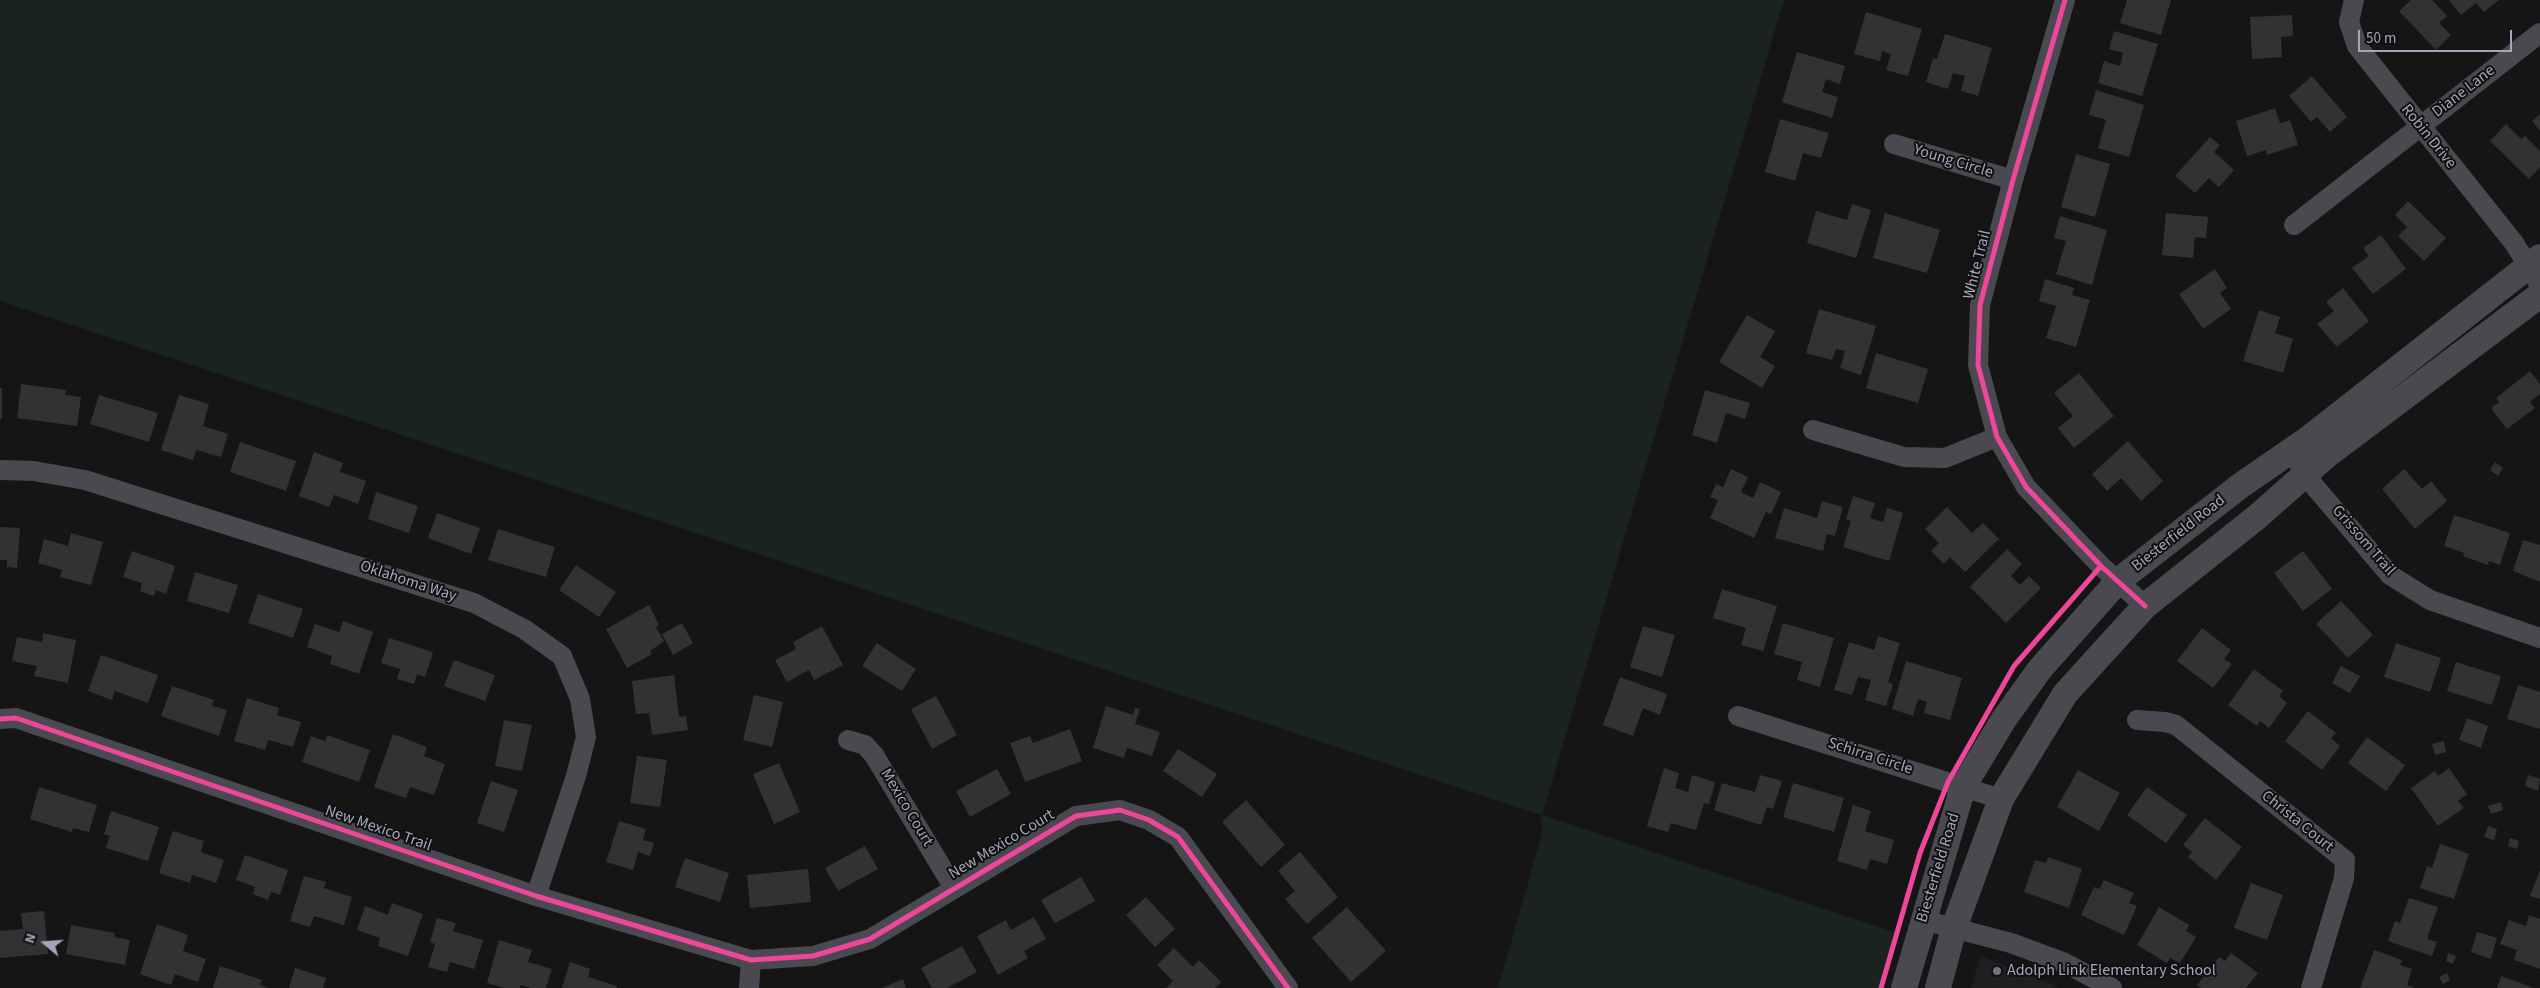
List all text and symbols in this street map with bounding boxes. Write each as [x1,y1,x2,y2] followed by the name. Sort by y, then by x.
[2360,20,2514,52] scale bar
[2366,28,2396,49] text: 50 m
[2429,62,2499,122] street label: Diane Lane
[2396,101,2460,173] street label: Robin Drive
[1911,141,1995,183] street label: Young Circle
[1960,228,1996,302] street label: White Trail
[2128,492,2230,576] street label: Biesterfield Road
[2327,502,2399,580] street label: Grissom Trail
[357,557,459,607] street label: Oklahoma Way
[1825,734,1915,780] street label: Schirra Circle
[875,766,937,850] street label: Mexico Court
[2257,787,2337,857] street label: Christa Court
[322,802,434,856] street label: New Mexico Trail
[946,806,1058,884] street label: New Mexico Court
[1913,811,1965,925] street label: Biesterfield Road
[20,918,70,968] north arrow
[20,931,42,946] text: N
[2007,961,2216,981] place label: Adolph Link Elementary School
[1991,965,2003,977] marker: Adolph Link Elementary School

